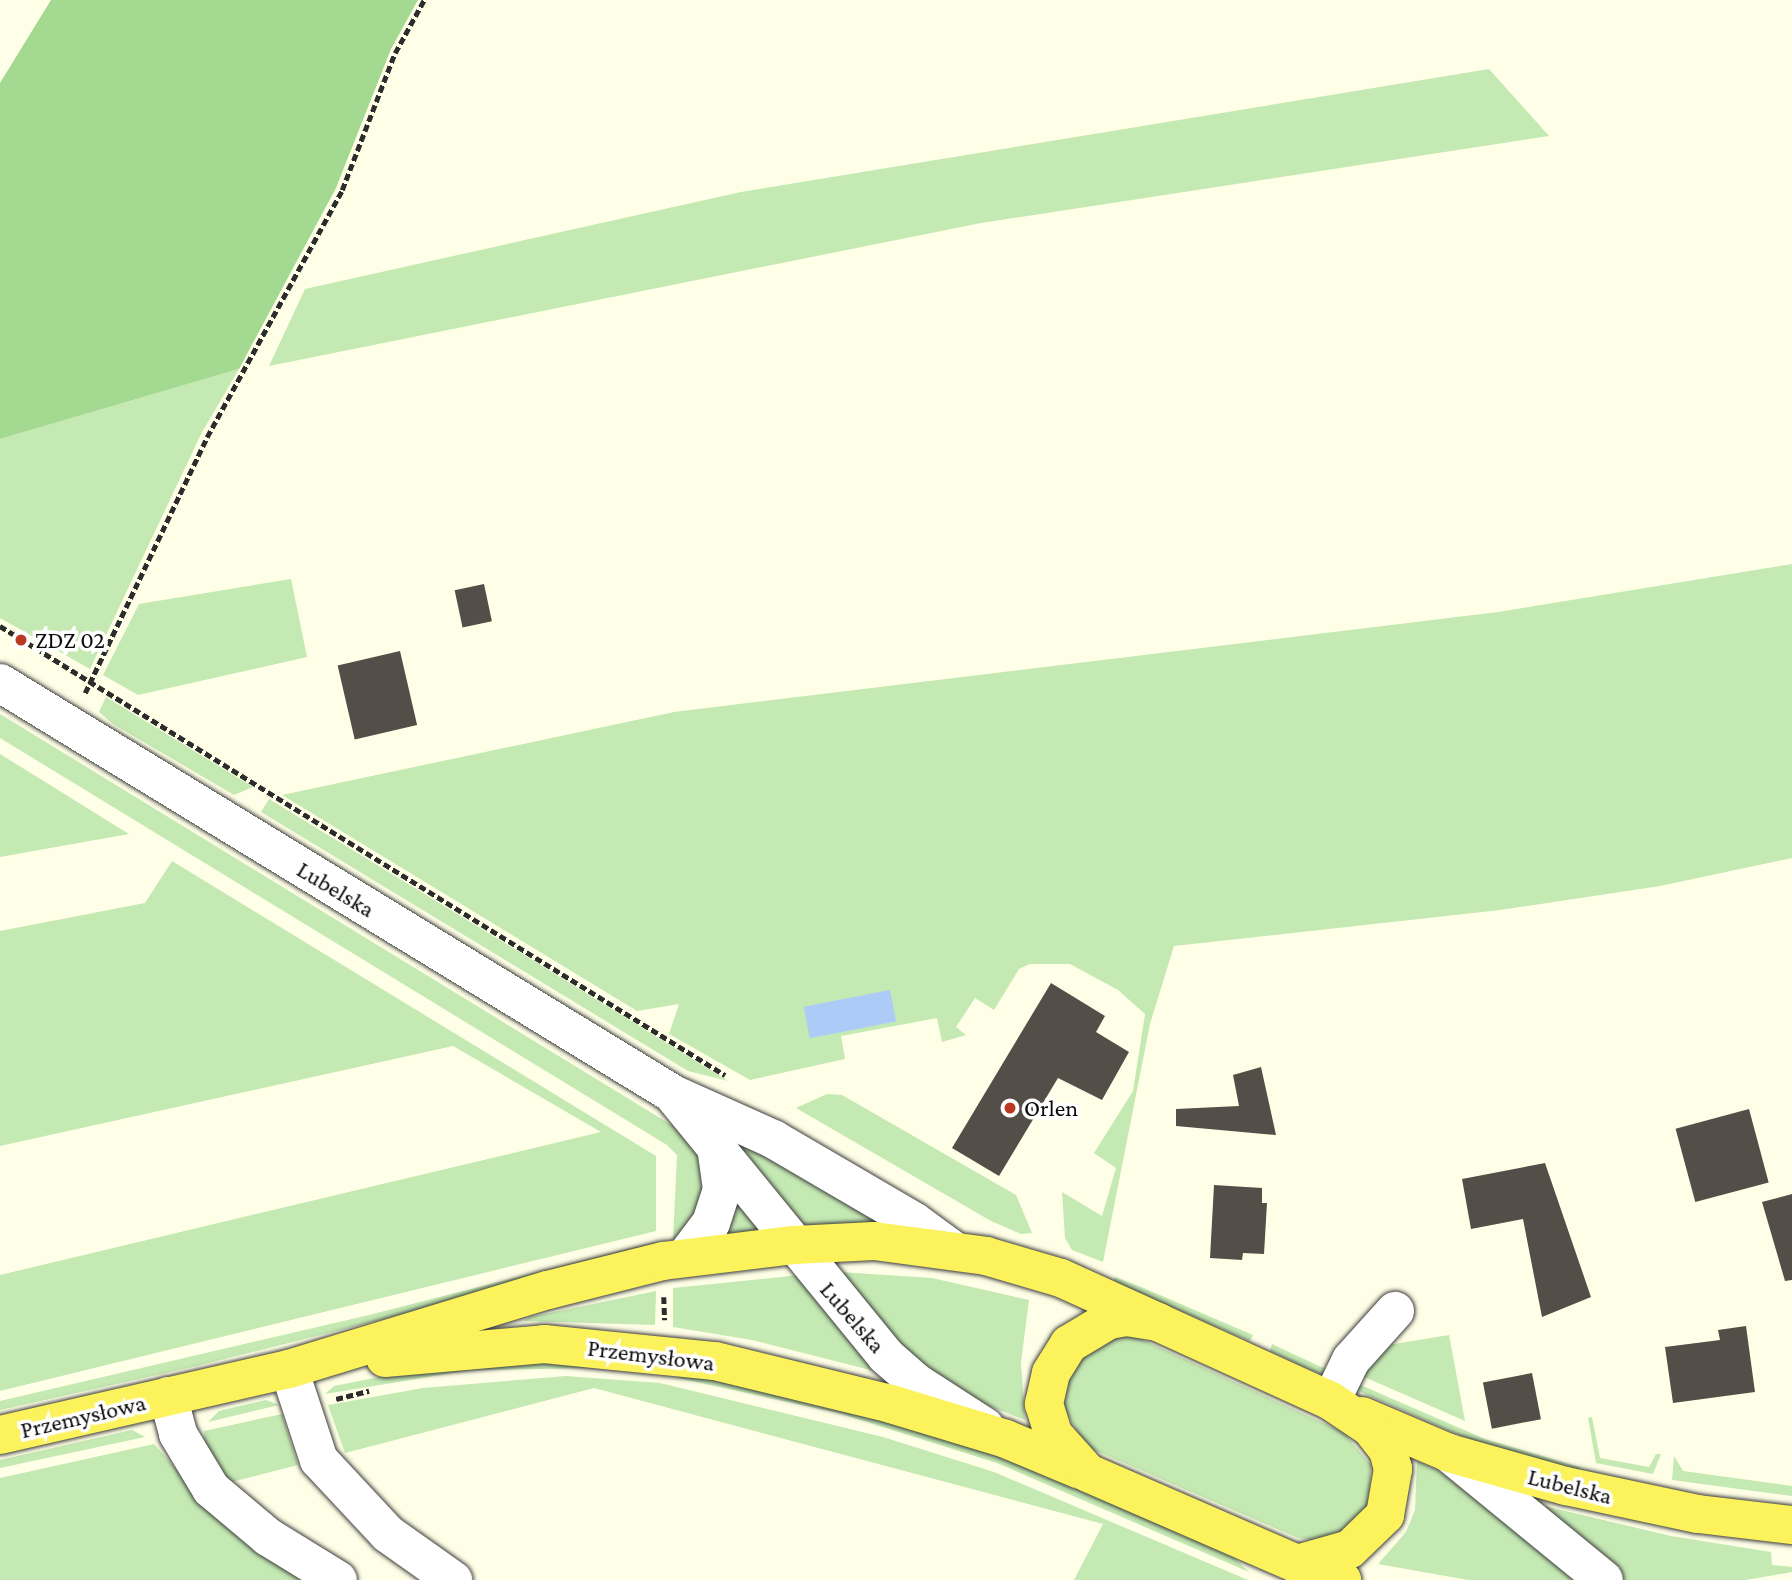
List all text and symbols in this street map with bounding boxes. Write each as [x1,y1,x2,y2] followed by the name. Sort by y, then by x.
[35,626,105,654] place label: ZDZ 02
[13,632,29,648] marker: ZDZ 02
[292,855,380,923] street label: Lubelska
[1024,1094,1078,1122] place label: Orlen
[1002,1100,1018,1116] marker: Orlen
[814,1275,892,1359] street label: Lubelska
[586,1333,716,1377] street label: Przemysłowa
[18,1388,148,1444] street label: Przemysłowa
[1525,1462,1615,1510] street label: Lubelska

